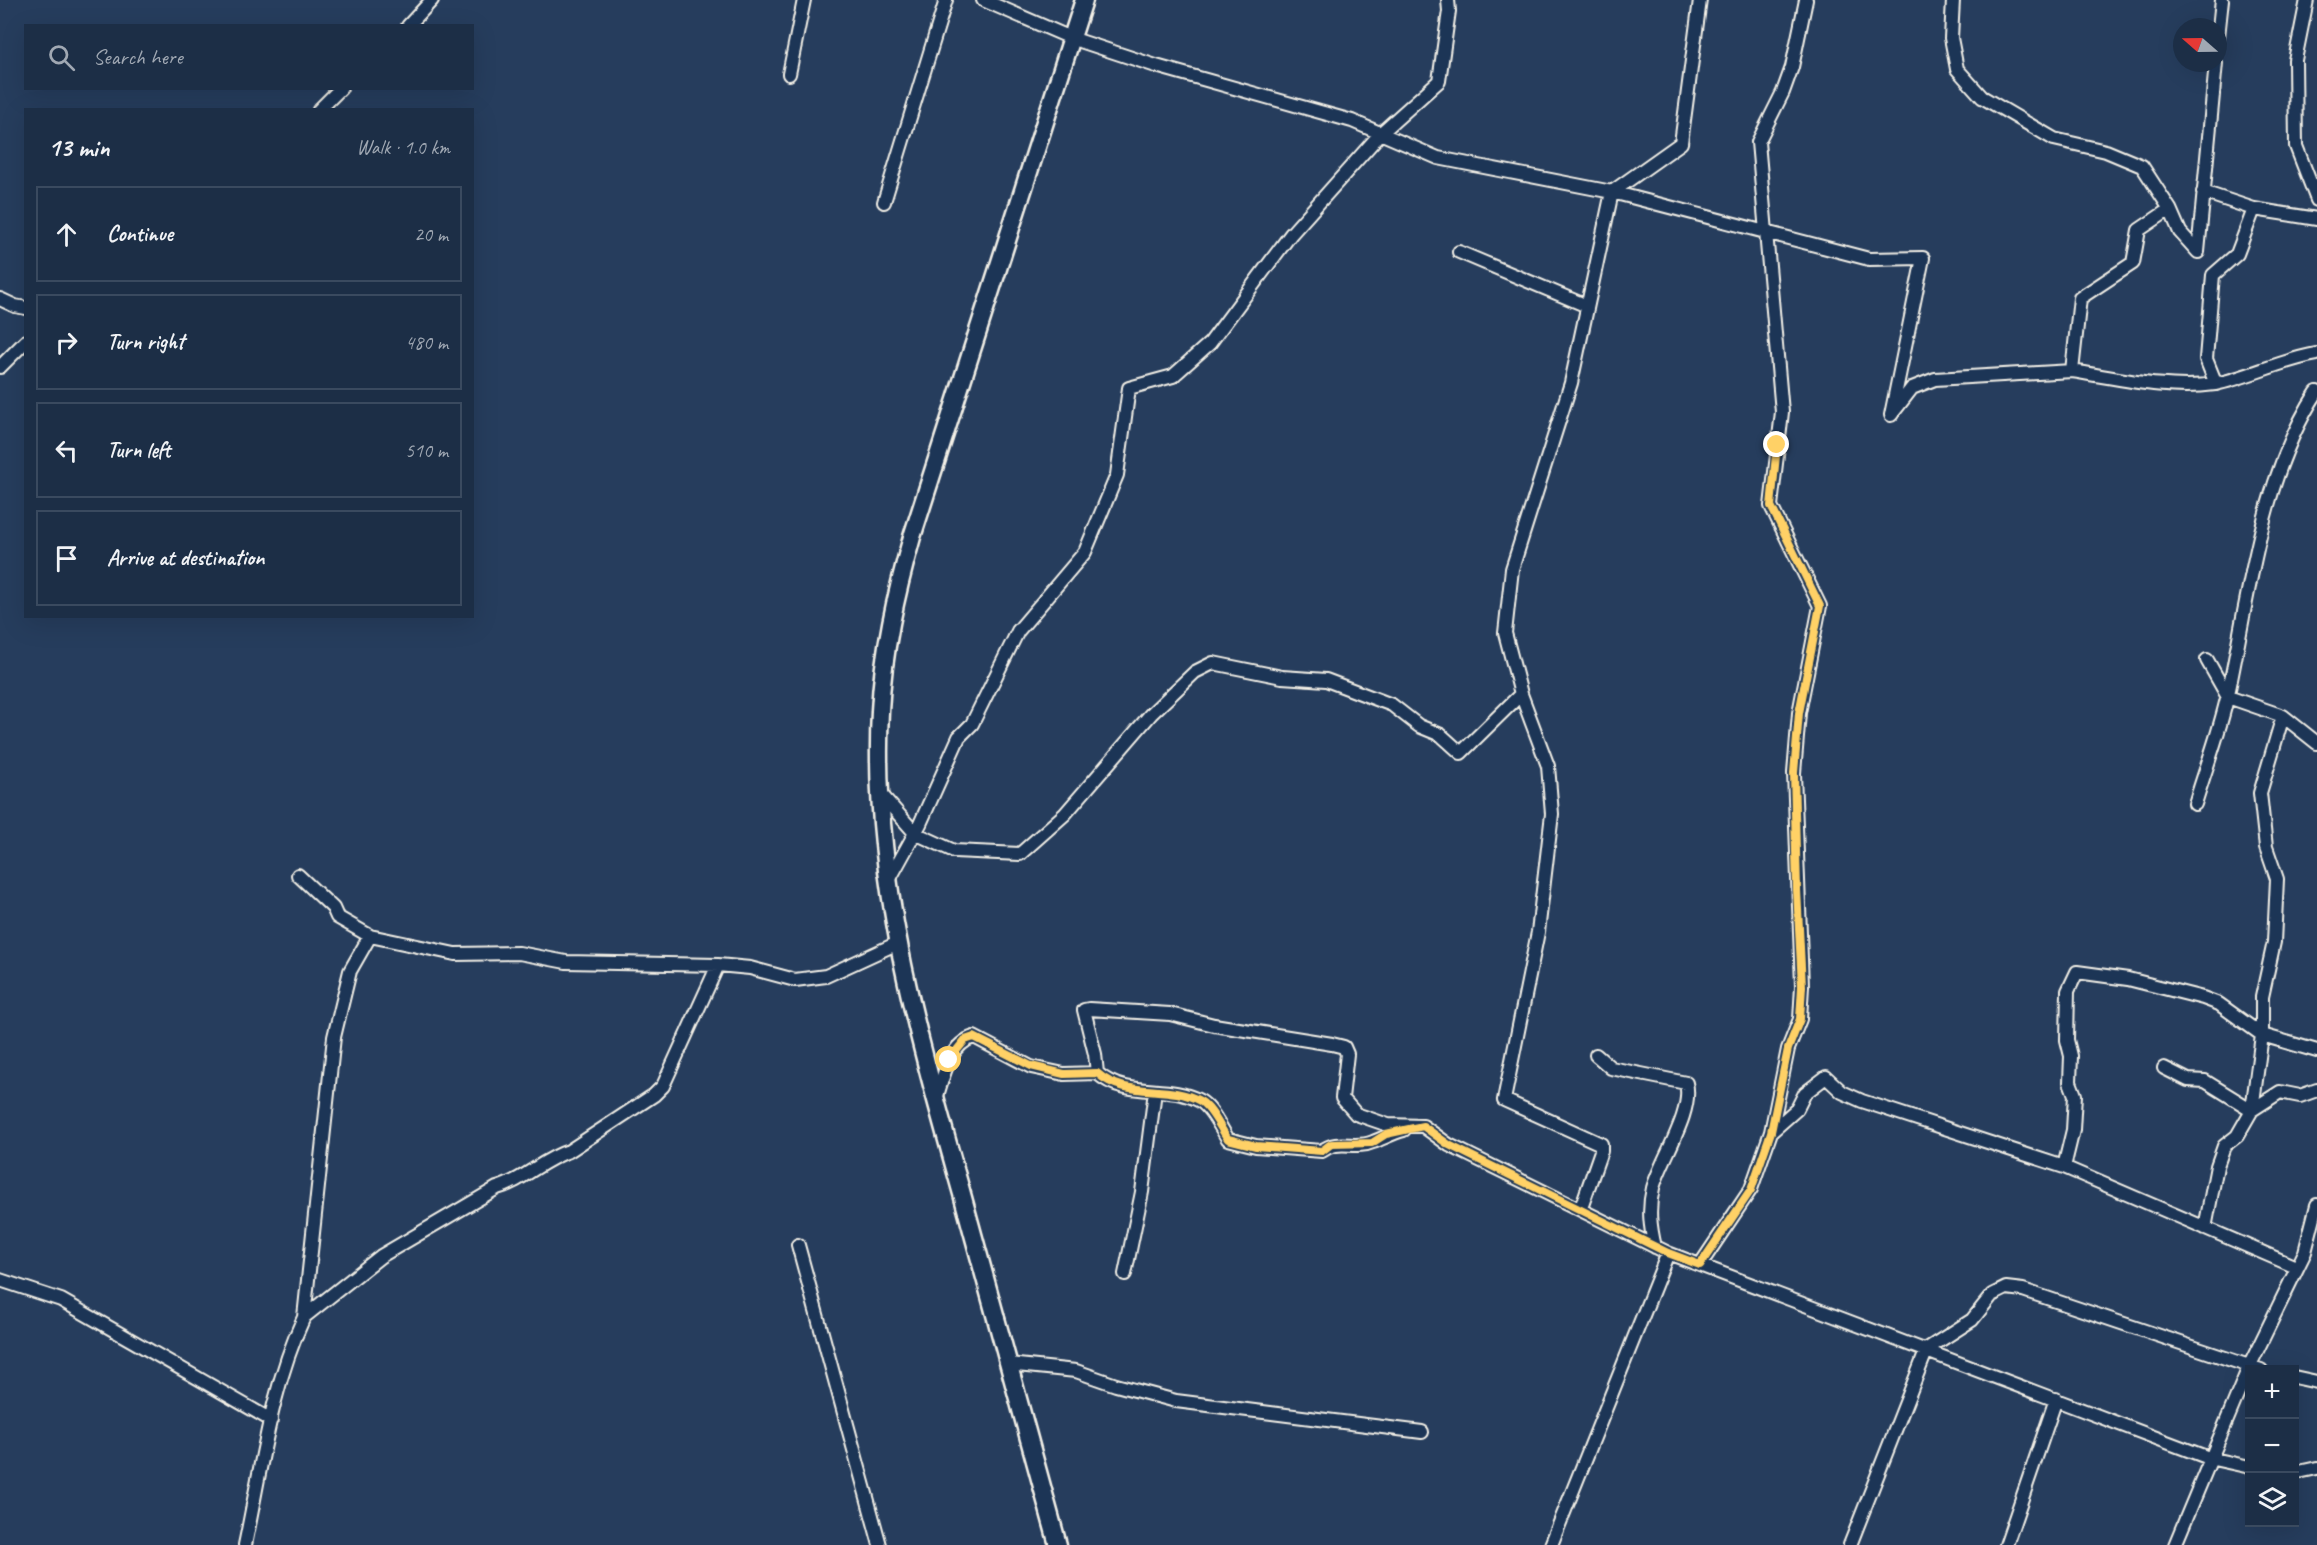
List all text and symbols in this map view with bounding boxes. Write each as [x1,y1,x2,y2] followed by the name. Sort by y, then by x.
[2173,18,2227,72] north arrow
[24,24,474,90] search box
[45,41,78,74] icon: search
[93,43,183,71] text: Search here
[48,131,110,164] text: 13 min
[356,135,450,160] text: Walk · 1.0 km
[50,218,83,251] icon: ahead
[107,220,173,248] text: Continue
[414,222,448,247] text: 20 m
[50,326,83,359] icon: right
[107,328,184,356] text: Turn right
[405,330,448,355] text: 480 m
[1763,431,1789,457] route end
[50,434,83,467] icon: left
[107,436,171,464] text: Turn left
[405,438,448,463] text: 510 m
[50,542,83,575] icon: arrive
[107,544,264,572] text: Arrive at destination
[935,1046,961,1072] route start
[2245,1365,2299,1527] map controls
[2245,1365,2299,1419] button: +
[2245,1419,2299,1473] button: −
[2245,1473,2299,1527] button: layers

